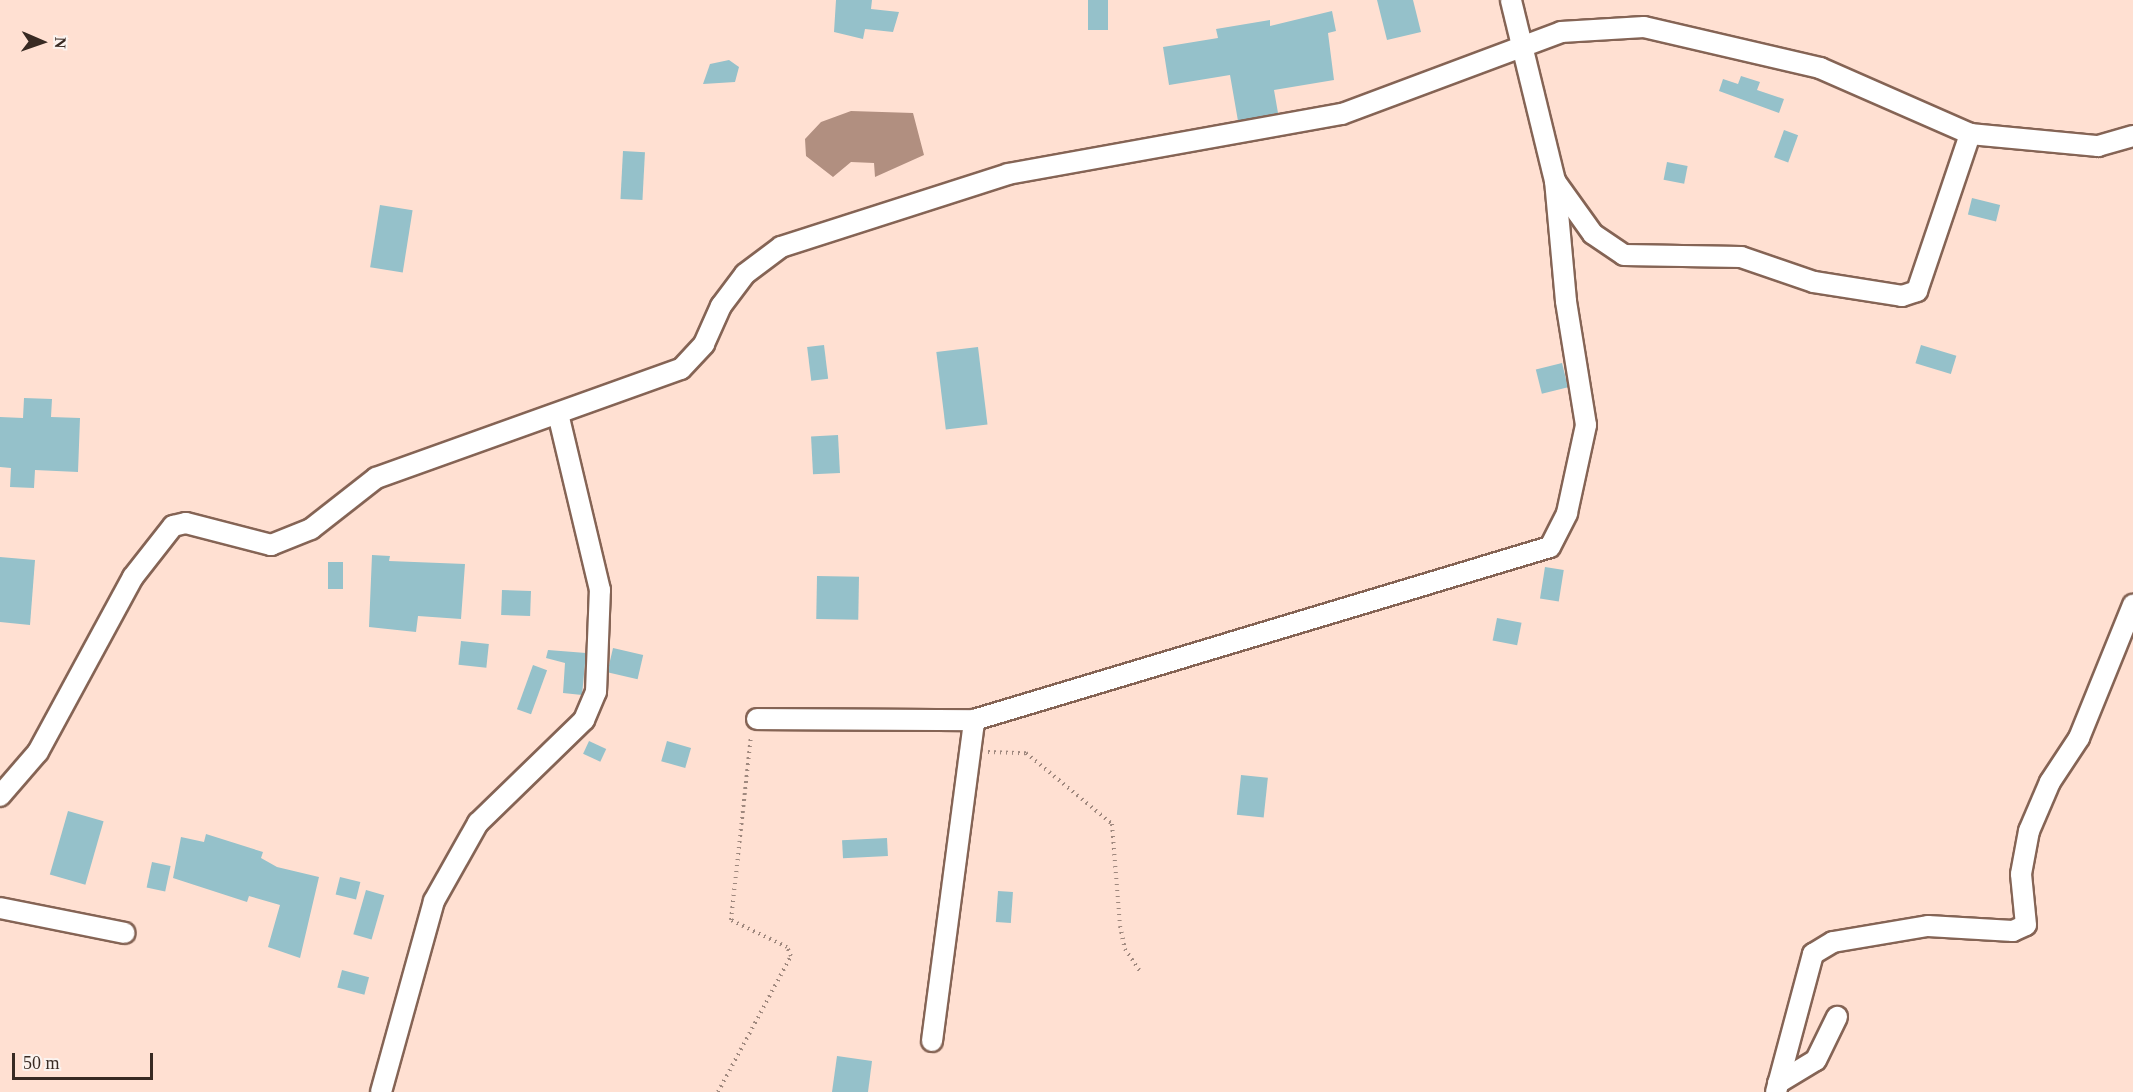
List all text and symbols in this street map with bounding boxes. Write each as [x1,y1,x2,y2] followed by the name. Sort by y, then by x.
[12,12,72,72] north arrow
[52,37,69,49] text: N
[15,1041,156,1079] scale bar
[23,1053,60,1073] text: 50 m

